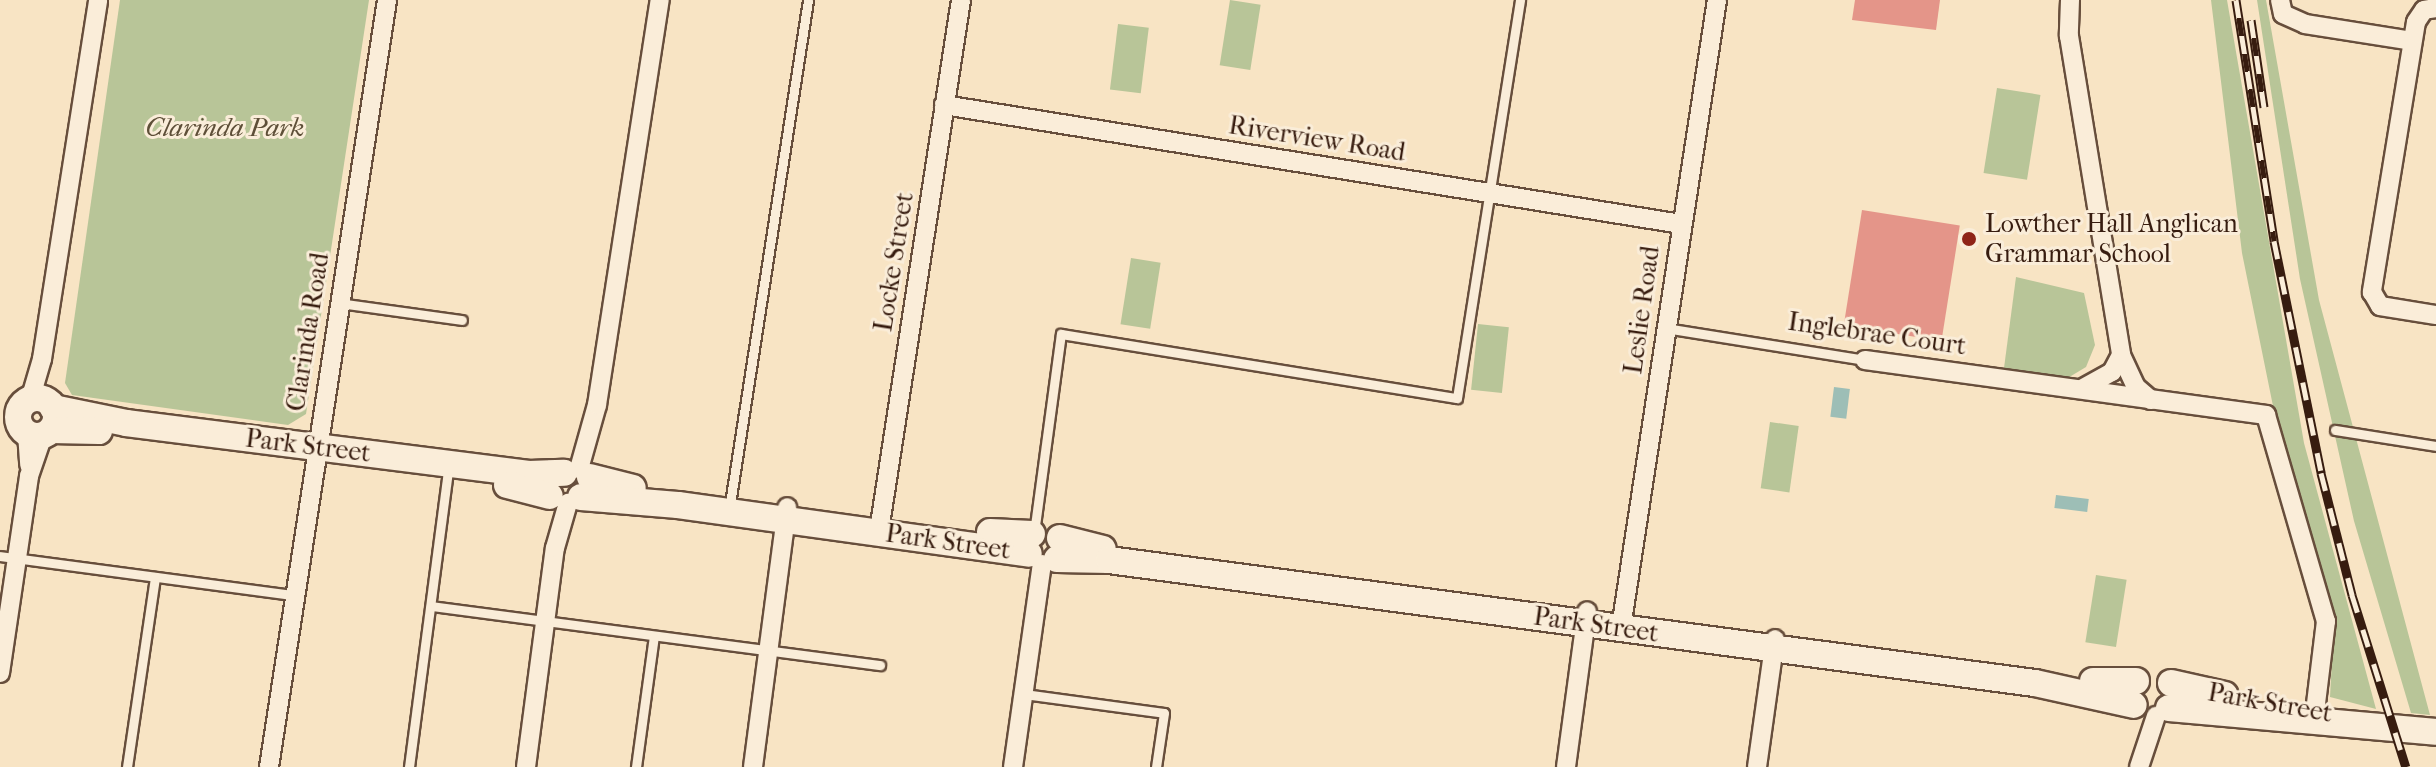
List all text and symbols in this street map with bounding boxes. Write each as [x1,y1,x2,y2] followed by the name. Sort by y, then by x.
[1226,110,1408,168] street label: Riverview Road
[145,112,305,144] park label: Clarinda Park
[868,190,920,334] street label: Locke Street
[1985,208,2238,270] place label: Lowther Hall Anglican Grammar School
[1960,230,1978,248] marker: Lowther Hall Anglican Grammar School
[1618,244,1666,376] street label: Leslie Road
[280,251,336,413] street label: Clarinda Road
[1786,306,1968,362] street label: Inglebrae Court
[244,423,372,469] street label: Park Street
[884,518,1012,566] street label: Park Street
[1532,601,1660,649] street label: Park Street
[2205,677,2335,729] street label: Park Street

